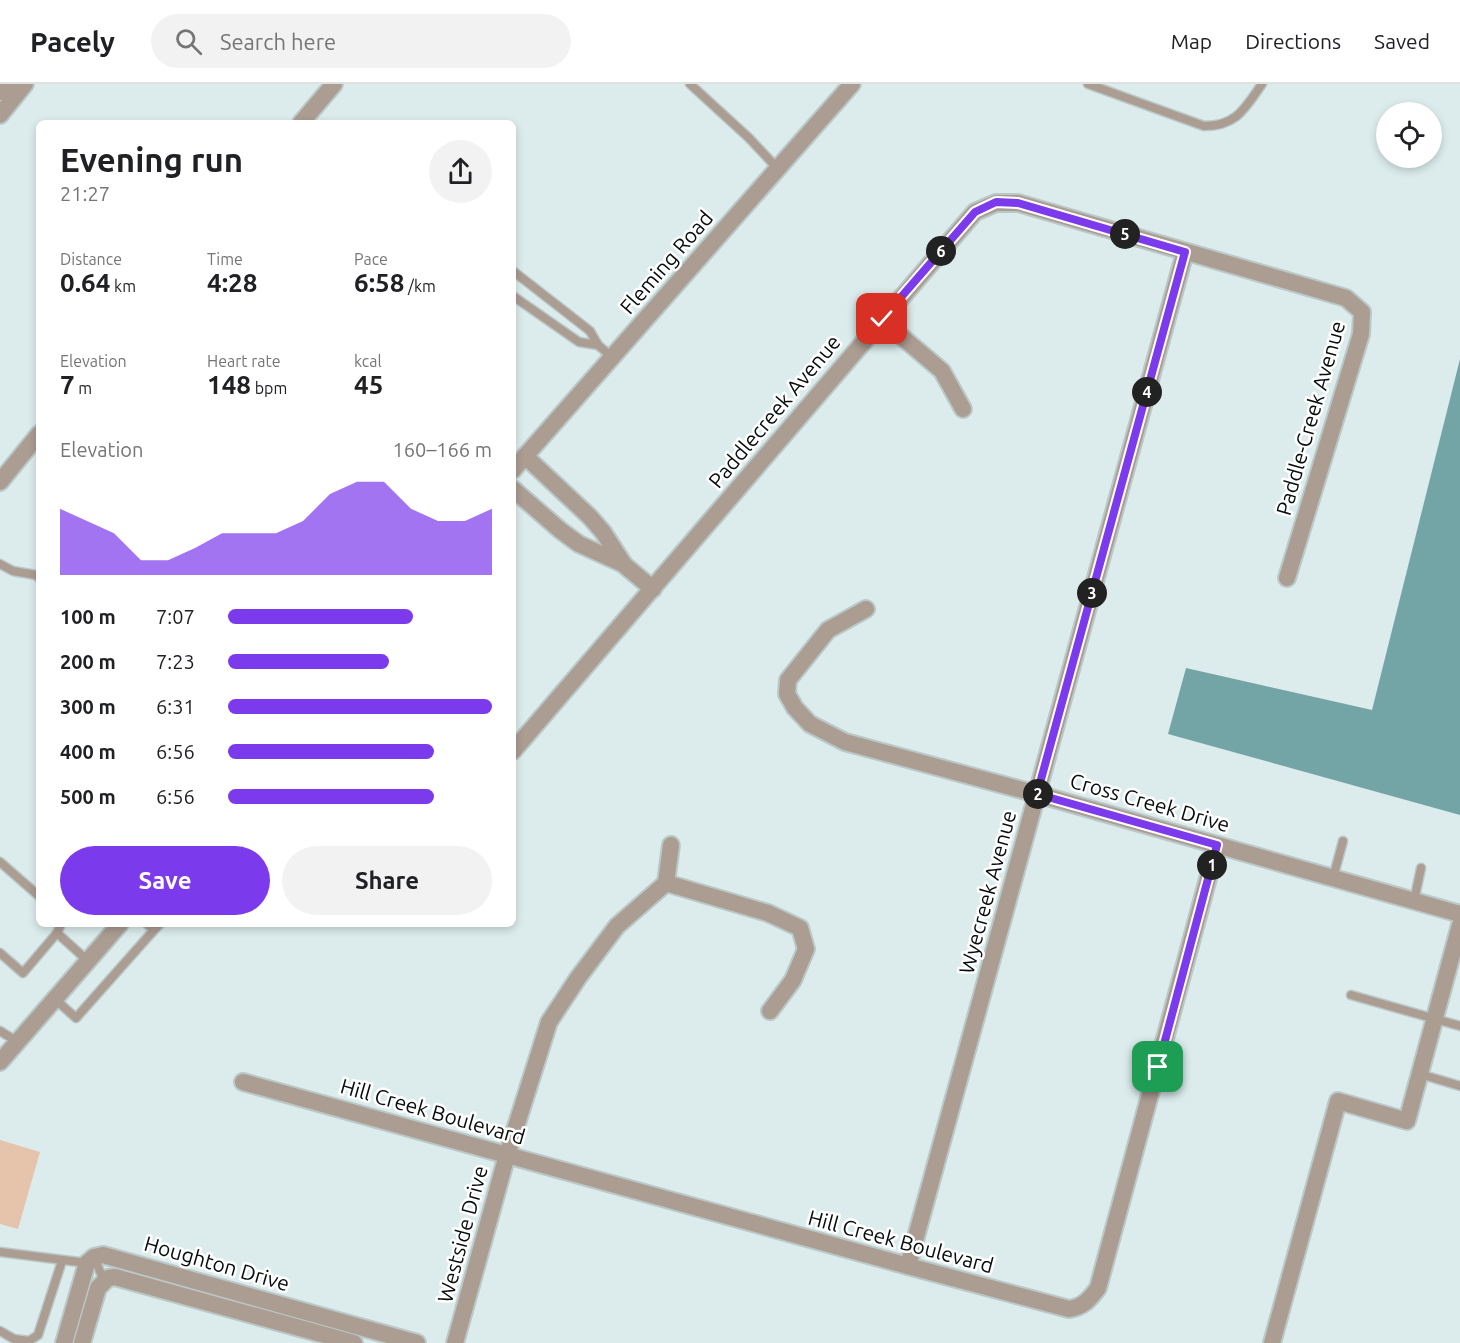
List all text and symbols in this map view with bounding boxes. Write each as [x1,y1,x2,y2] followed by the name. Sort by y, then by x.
[151,14,571,68] search box
[172,25,205,58] icon: search
[30,26,115,57] text: Pacely
[220,29,336,54] text: Search here
[1171,29,1212,53] text: Map
[1245,29,1341,53] text: Directions
[1374,29,1430,53] text: Saved
[1376,102,1442,168] map controls
[1376,102,1442,168] button: locate
[429,140,492,203] button: share
[60,141,243,178] text: Evening run
[60,182,110,205] text: 21:27
[615,206,717,318] street label: Fleming Road
[1110,219,1140,249] pin: 5
[1120,225,1130,243] text: 5
[926,236,956,266] pin: 6
[936,242,946,260] text: 6
[60,250,122,268] text: Distance
[207,250,243,268] text: Time
[354,250,388,268] text: Pace
[60,268,110,297] text: 0.64
[207,268,257,297] text: 4:28
[354,268,404,297] text: 6:58
[110,277,136,295] text: km
[404,277,436,295] text: /km
[856,293,907,344] pin
[865,302,898,335] icon: check
[1271,318,1349,518] street label: Paddle-Creek Avenue
[703,330,845,492] street label: Paddlecreek Avenue
[60,352,127,370] text: Elevation
[207,352,281,370] text: Heart rate
[354,352,382,370] text: kcal
[60,370,75,399] text: 7
[207,370,251,399] text: 148
[354,370,383,399] text: 45
[1132,377,1162,407] pin: 4
[75,379,92,397] text: m
[251,379,287,397] text: bpm
[1142,383,1152,401] text: 4
[60,438,143,461] text: Elevation
[393,438,492,461] text: 160–166 m
[1077,578,1107,608] pin: 3
[1087,584,1097,602] text: 3
[60,605,116,628] text: 100 m
[156,605,195,628] text: 7:07
[60,650,116,673] text: 200 m
[156,650,195,673] text: 7:23
[60,695,116,718] text: 300 m
[156,695,195,718] text: 6:31
[60,740,116,763] text: 400 m
[156,740,195,763] text: 6:56
[1067,768,1233,836] street label: Cross Creek Drive
[1023,779,1053,809] pin: 2
[60,785,116,808] text: 500 m
[156,785,195,808] text: 6:56
[1033,785,1043,803] text: 2
[954,808,1020,976] street label: Wyecreek Avenue
[60,846,270,915] button: Save
[282,846,492,915] button: Share
[1197,850,1227,880] pin: 1
[1207,856,1217,874] text: 1
[1132,1041,1183,1092] pin
[1141,1050,1174,1083] icon: arrive
[338,1073,528,1149] street label: Hill Creek Boulevard
[432,1163,492,1305] street label: Westside Drive
[806,1205,996,1277] street label: Hill Creek Boulevard
[142,1231,292,1295] street label: Houghton Drive

